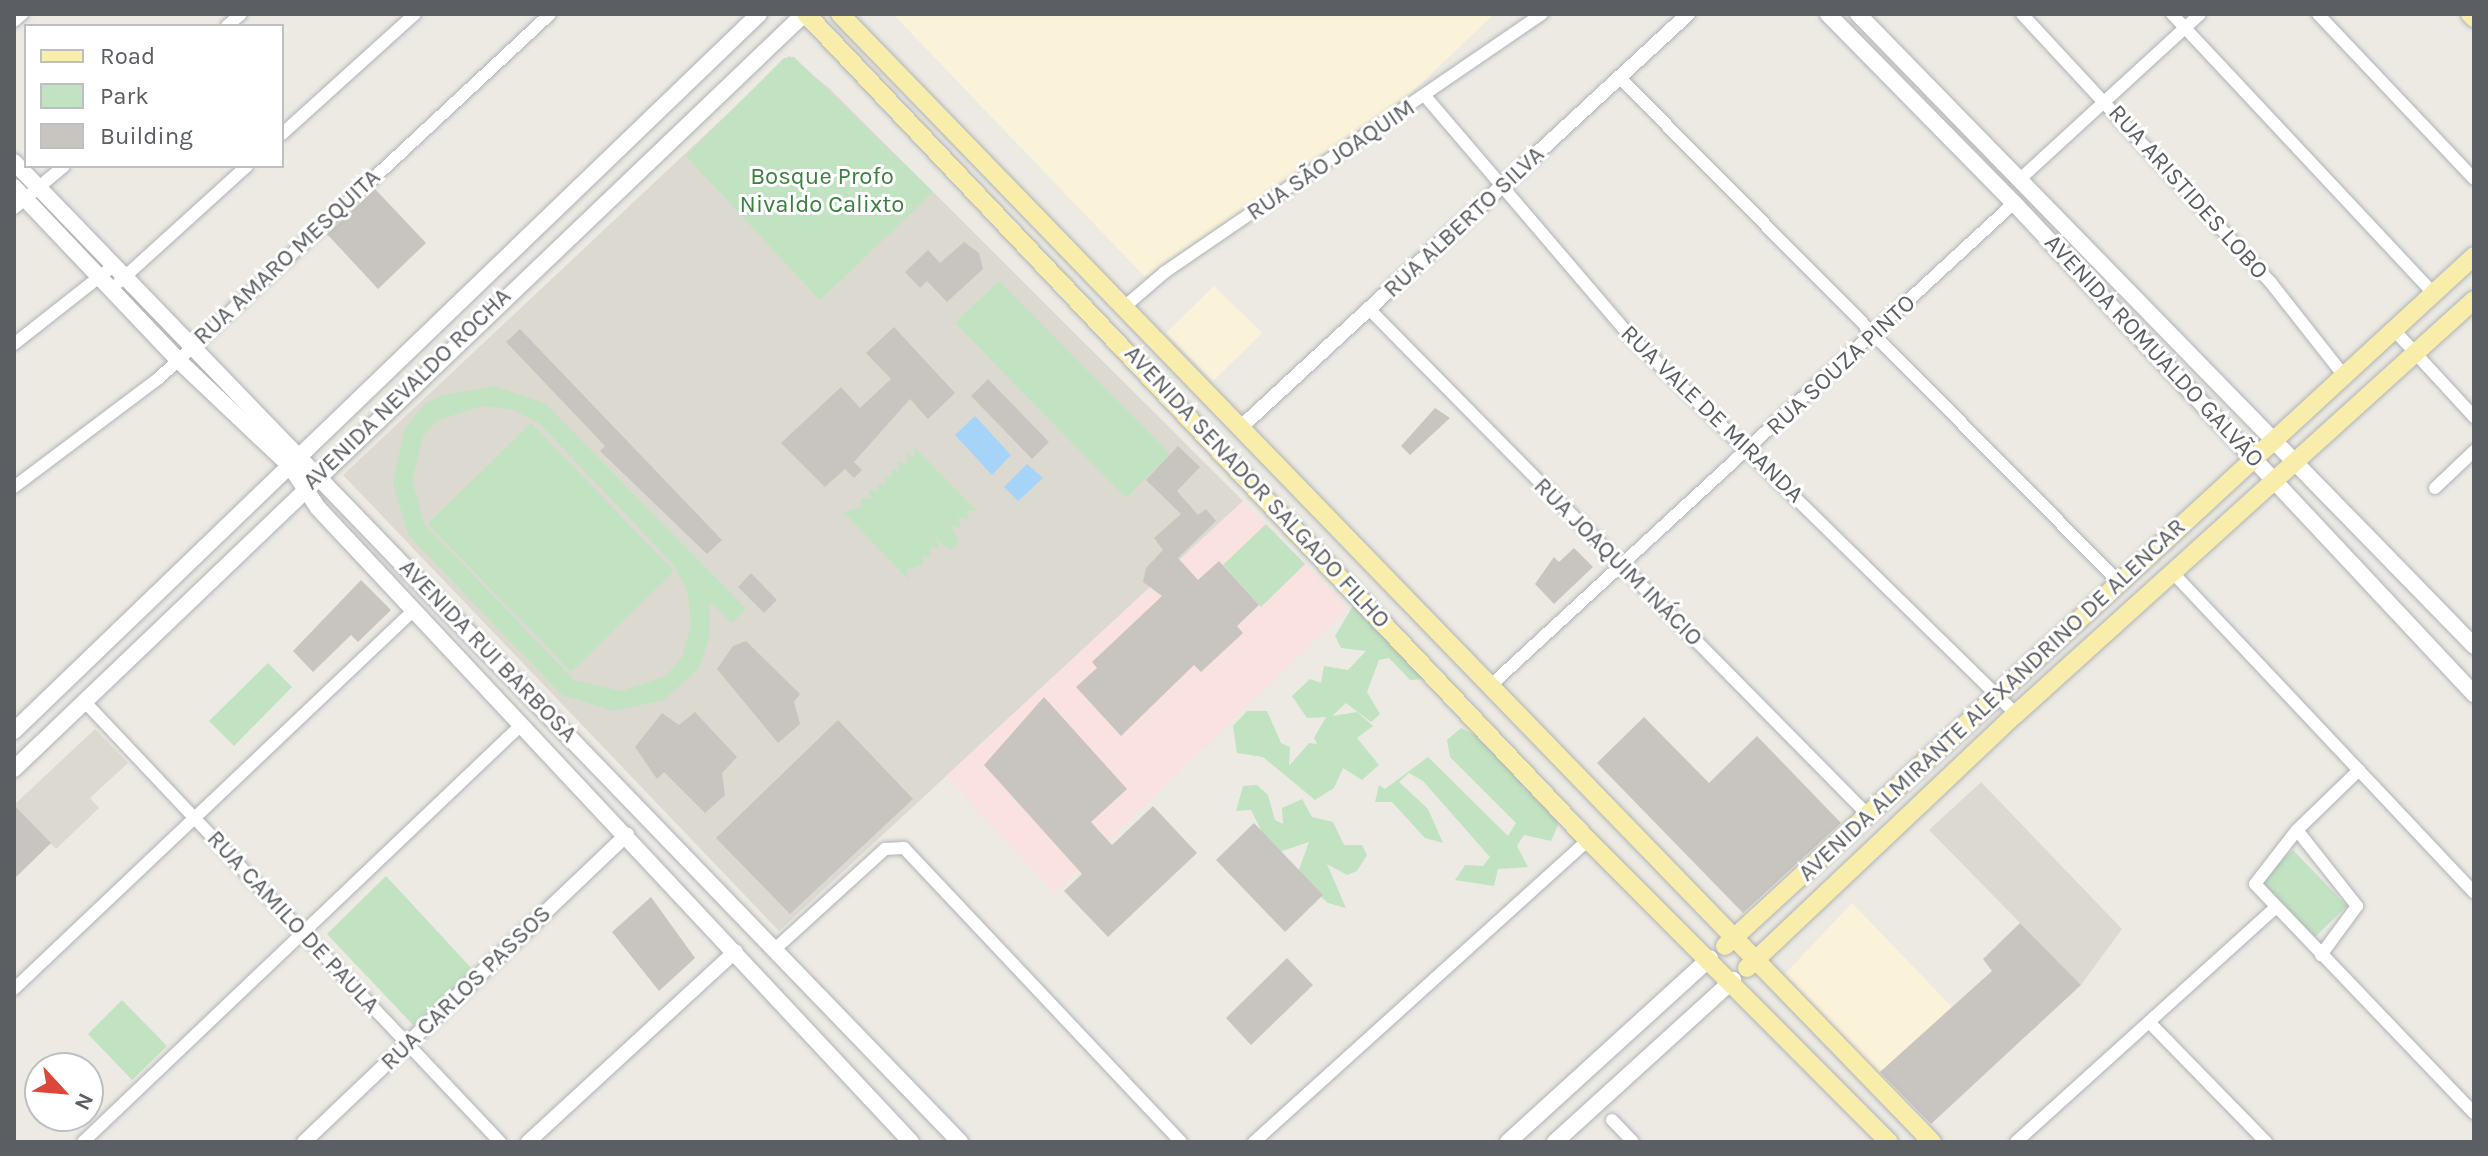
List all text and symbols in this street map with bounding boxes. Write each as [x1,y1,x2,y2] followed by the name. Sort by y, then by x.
[24,24,284,168] legend
[100,42,155,70] text: Road
[100,82,149,110] text: Park
[1241,93,1421,227] street label: RUA SÃO JOAQUIM
[2102,99,2274,285] street label: RUA ARISTIDES LOBO
[100,122,193,150] text: Building
[1378,140,1550,304] street label: RUA ALBERTO SILVA
[188,163,386,351] street label: RUA AMARO MESQUITA
[740,163,904,219] park label: Bosque Profº Nivaldo Calixto
[2038,228,2270,474] street label: AVENIDA ROMUALDO GALVÃO
[297,282,517,496] street label: AVENIDA NEVALDO ROCHA
[1761,289,1921,441] street label: RUA SOUZA PINTO
[1614,319,1810,509] street label: RUA VALE DE MIRANDA
[1118,340,1396,634] street label: AVENIDA SENADOR SALGADO FILHO
[1528,472,1708,652] street label: RUA JOAQUIM INÁCIO
[1792,513,2192,887] street label: AVENIDA ALMIRANTE ALEXANDRINO DE ALENCAR
[393,553,583,749] street label: AVENIDA RUI BARBOSA
[201,825,385,1019] street label: RUA CAMILO DE PAULA
[375,899,557,1077] street label: RUA CARLOS PASSOS
[24,1052,104,1132] north arrow
[69,1089,99,1114] text: N

